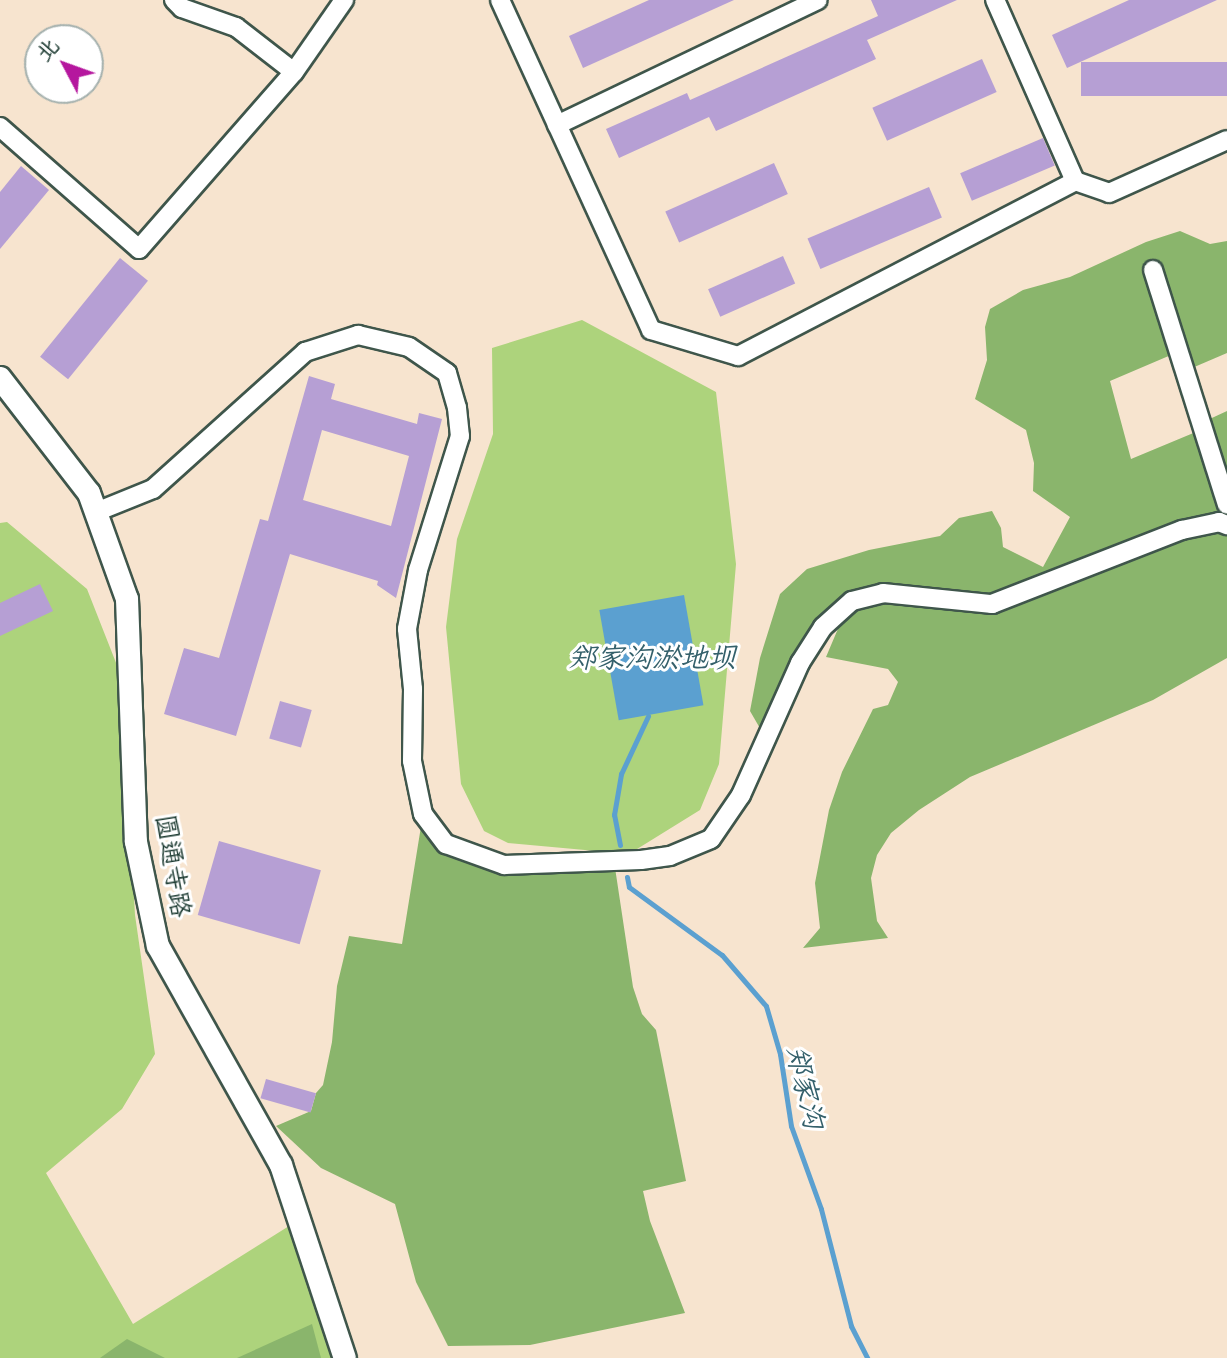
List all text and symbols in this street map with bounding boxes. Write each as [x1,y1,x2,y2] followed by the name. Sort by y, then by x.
[24,24,104,104] north arrow
[25,28,69,70] text: 北
[568,641,736,675] water label: 郑家沟淤地坝
[149,812,197,920] street label: 圆通寺路
[779,1042,831,1132] water label: 郑家沟

